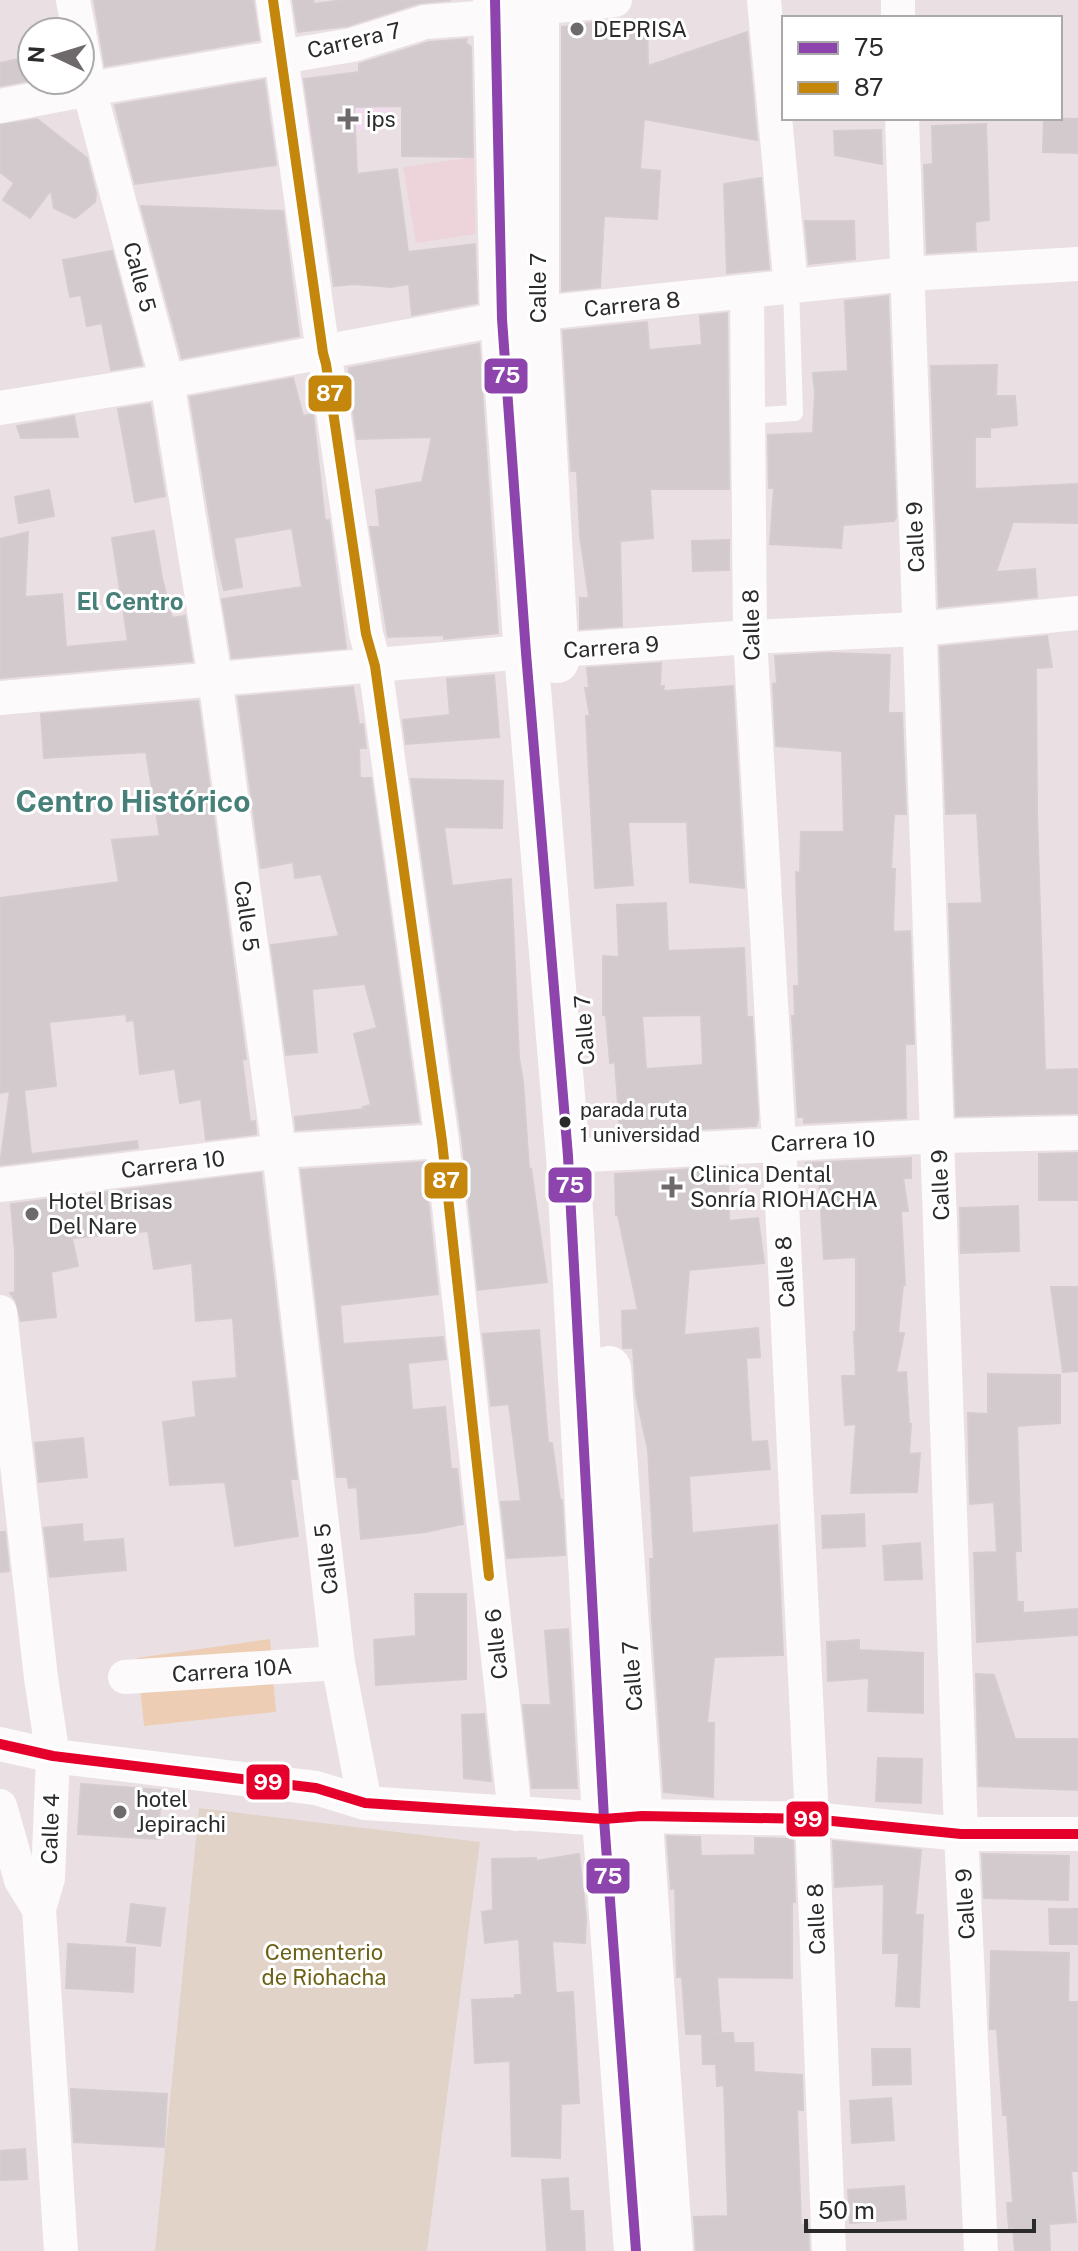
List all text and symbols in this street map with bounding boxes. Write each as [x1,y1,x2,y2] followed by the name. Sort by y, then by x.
[16,16,96,96] north arrow
[593,16,687,42] place label: DEPRISA
[782,16,1062,120] legend
[305,17,403,63] street label: Carrera 7
[568,20,586,38] marker: DEPRISA
[854,33,884,61] text: 75
[22,45,50,64] text: N
[854,73,884,101] text: 87
[366,106,396,132] place label: ips
[337,108,359,130] marker: ips
[118,239,162,315] street label: Calle 5
[525,253,551,323] street label: Calle 7
[583,286,681,322] street label: Carrera 8
[483,357,529,395] line badge: 75
[492,362,520,388] text: 75
[307,374,353,413] line badge: 87
[316,380,344,406] text: 87
[901,501,929,573] street label: Calle 9
[77,587,183,615] district label: El Centro
[737,589,765,661] street label: Calle 8
[562,631,660,663] street label: Carrera 9
[16,783,250,819] district label: Centro Histórico
[229,879,265,953] street label: Calle 5
[569,994,599,1066] street label: Calle 7
[580,1098,700,1147] place label: parada ruta 1 universidad
[557,1114,573,1130] marker: parada ruta 1 universidad
[770,1125,876,1157] street label: Carrera 10
[119,1145,227,1183] street label: Carrera 10
[926,1149,954,1221] street label: Calle 9
[423,1161,469,1200] line badge: 87
[690,1161,878,1212] place label: Clinica Dental Sonría RIOHACHA
[547,1166,593,1204] line badge: 75
[432,1167,460,1193] text: 87
[556,1172,584,1198] text: 75
[661,1176,683,1198] marker: Clinica Dental Sonría RIOHACHA
[48,1188,173,1239] place label: Hotel Brisas Del Nare
[23,1205,41,1223] marker: Hotel Brisas Del Nare
[770,1236,800,1308] street label: Calle 8
[309,1522,343,1596] street label: Calle 5
[479,1607,513,1681] street label: Calle 6
[617,1640,647,1712] street label: Calle 7
[171,1653,293,1687] street label: Carrera 10A
[245,1763,291,1801] line badge: 99
[254,1769,282,1795] text: 99
[136,1786,226,1837] place label: hotel Jepirachi
[36,1793,64,1865] street label: Calle 4
[785,1800,830,1838] line badge: 99
[111,1803,129,1821] marker: hotel Jepirachi
[794,1806,822,1832] text: 99
[585,1857,631,1895] line badge: 75
[594,1863,622,1889] text: 75
[950,1868,980,1940] street label: Calle 9
[802,1883,830,1955] street label: Calle 8
[262,1939,386,1990] park label: Cementerio de Riohacha
[806,2183,1034,2233] scale bar
[818,2196,875,2224] text: 50 m

